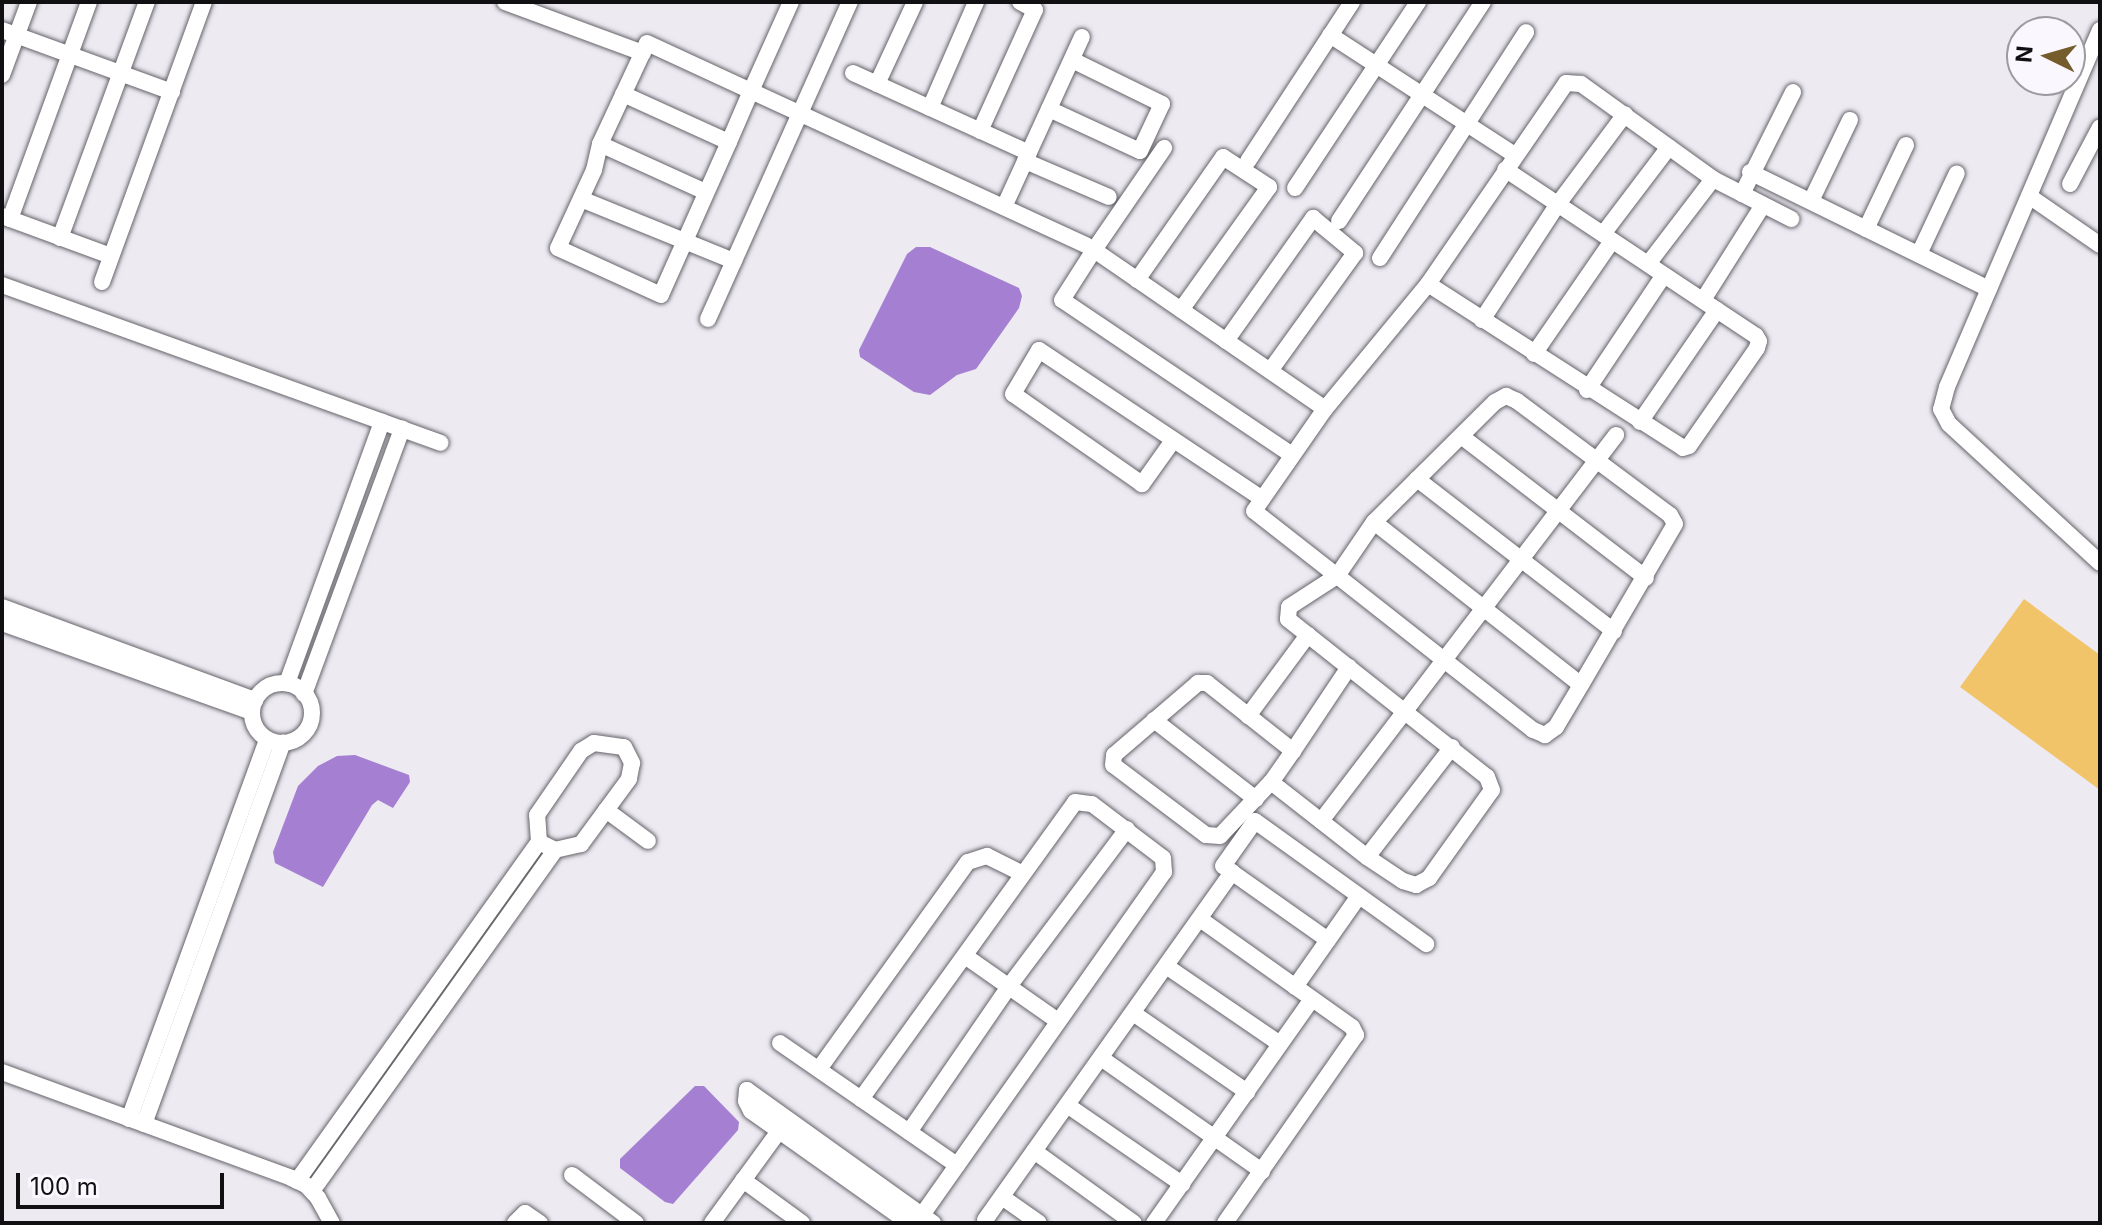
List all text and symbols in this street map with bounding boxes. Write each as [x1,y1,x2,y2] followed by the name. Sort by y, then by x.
[2006,16,2086,96] north arrow
[2010,45,2038,64] text: N
[20,1157,228,1207] scale bar
[30,1172,98,1201] text: 100 m

